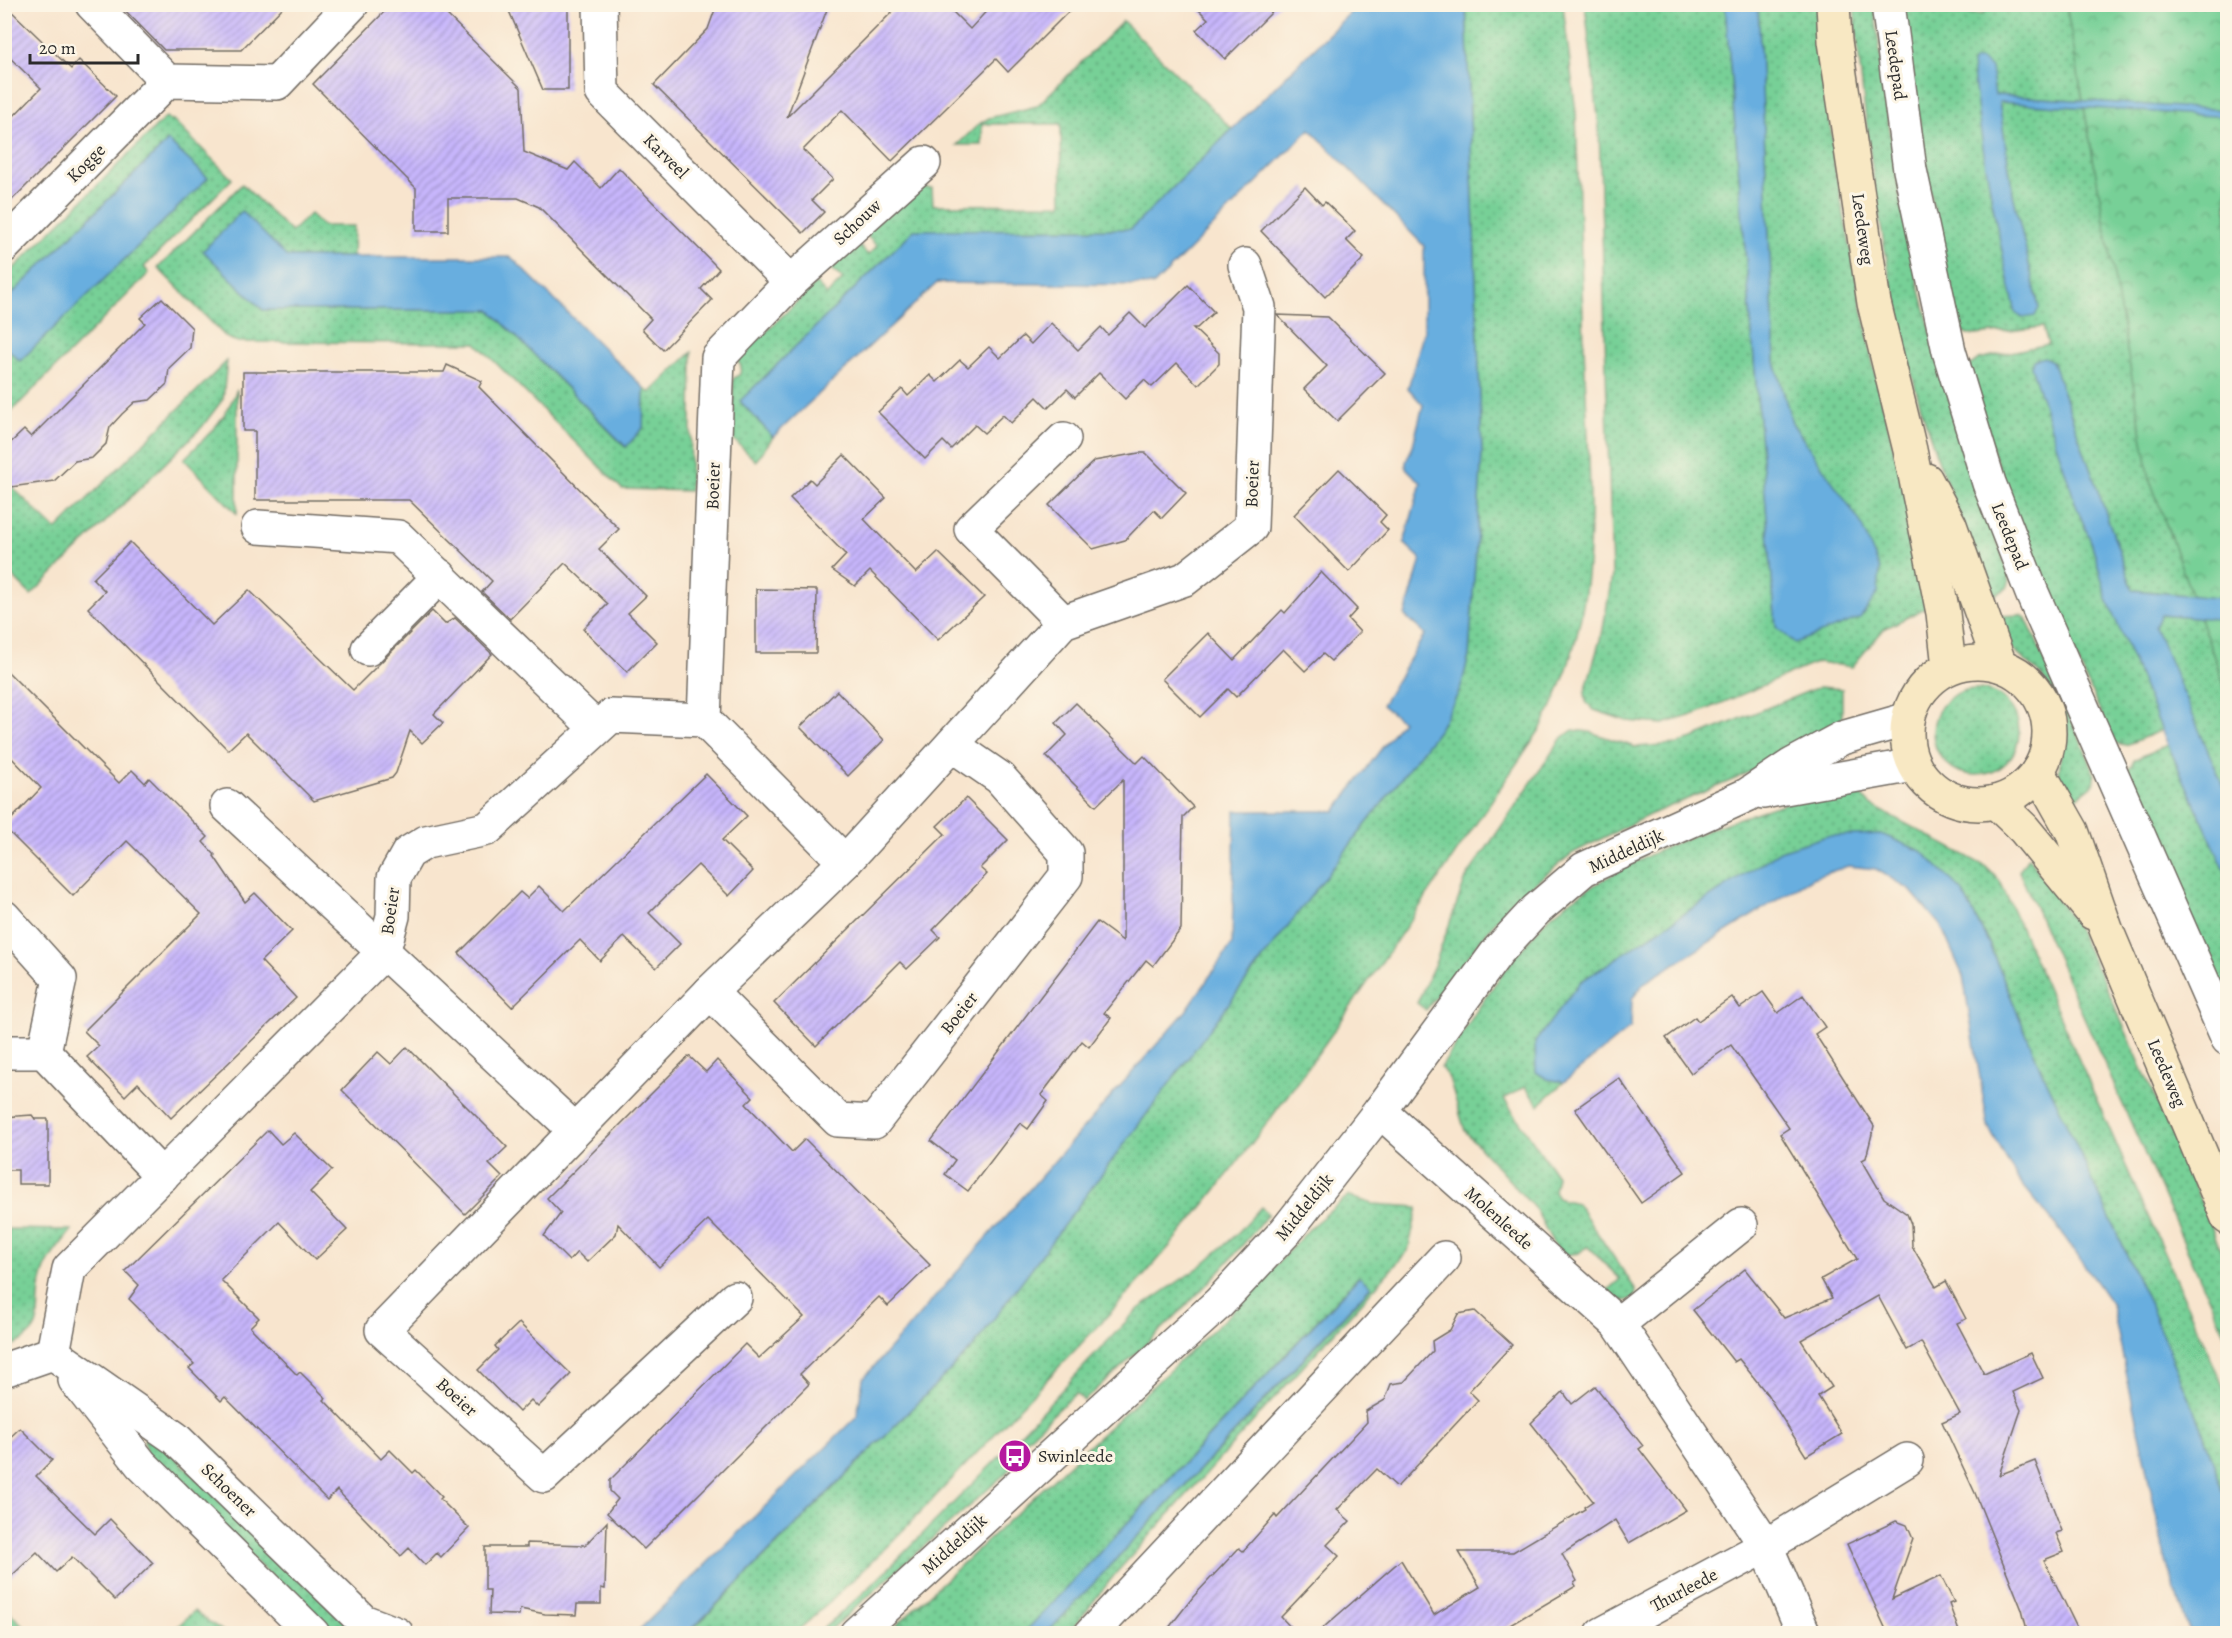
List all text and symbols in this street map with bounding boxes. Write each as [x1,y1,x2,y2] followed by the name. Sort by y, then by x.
[30,27,138,65] scale bar
[1879,28,1913,102] street label: Leedepad
[39,36,76,60] text: 20 m
[638,128,694,184] street label: Karveel
[61,138,111,188] street label: Kogge
[1846,192,1880,266] street label: Leedeweg
[828,193,887,250] street label: Schouw
[1239,460,1265,508] street label: Boeier
[700,462,726,510] street label: Boeier
[1986,499,2034,574] street label: Leedepad
[1585,823,1667,879] street label: Middeldijk
[375,886,405,936] street label: Boeier
[935,987,983,1039] street label: Boeier
[2142,1035,2192,1111] street label: Leedeweg
[1269,1168,1339,1246] street label: Middeldijk
[1460,1181,1538,1255] street label: Molenleede
[431,1372,483,1422] street label: Boeier
[997,1438,1033,1474] bus stop icon: Swinleede
[1038,1444,1113,1468] place label: Swinleede
[196,1458,262,1522] street label: Schoener
[916,1508,992,1580] street label: Middeldijk
[1646,1562,1722,1618] street label: Thurleede

